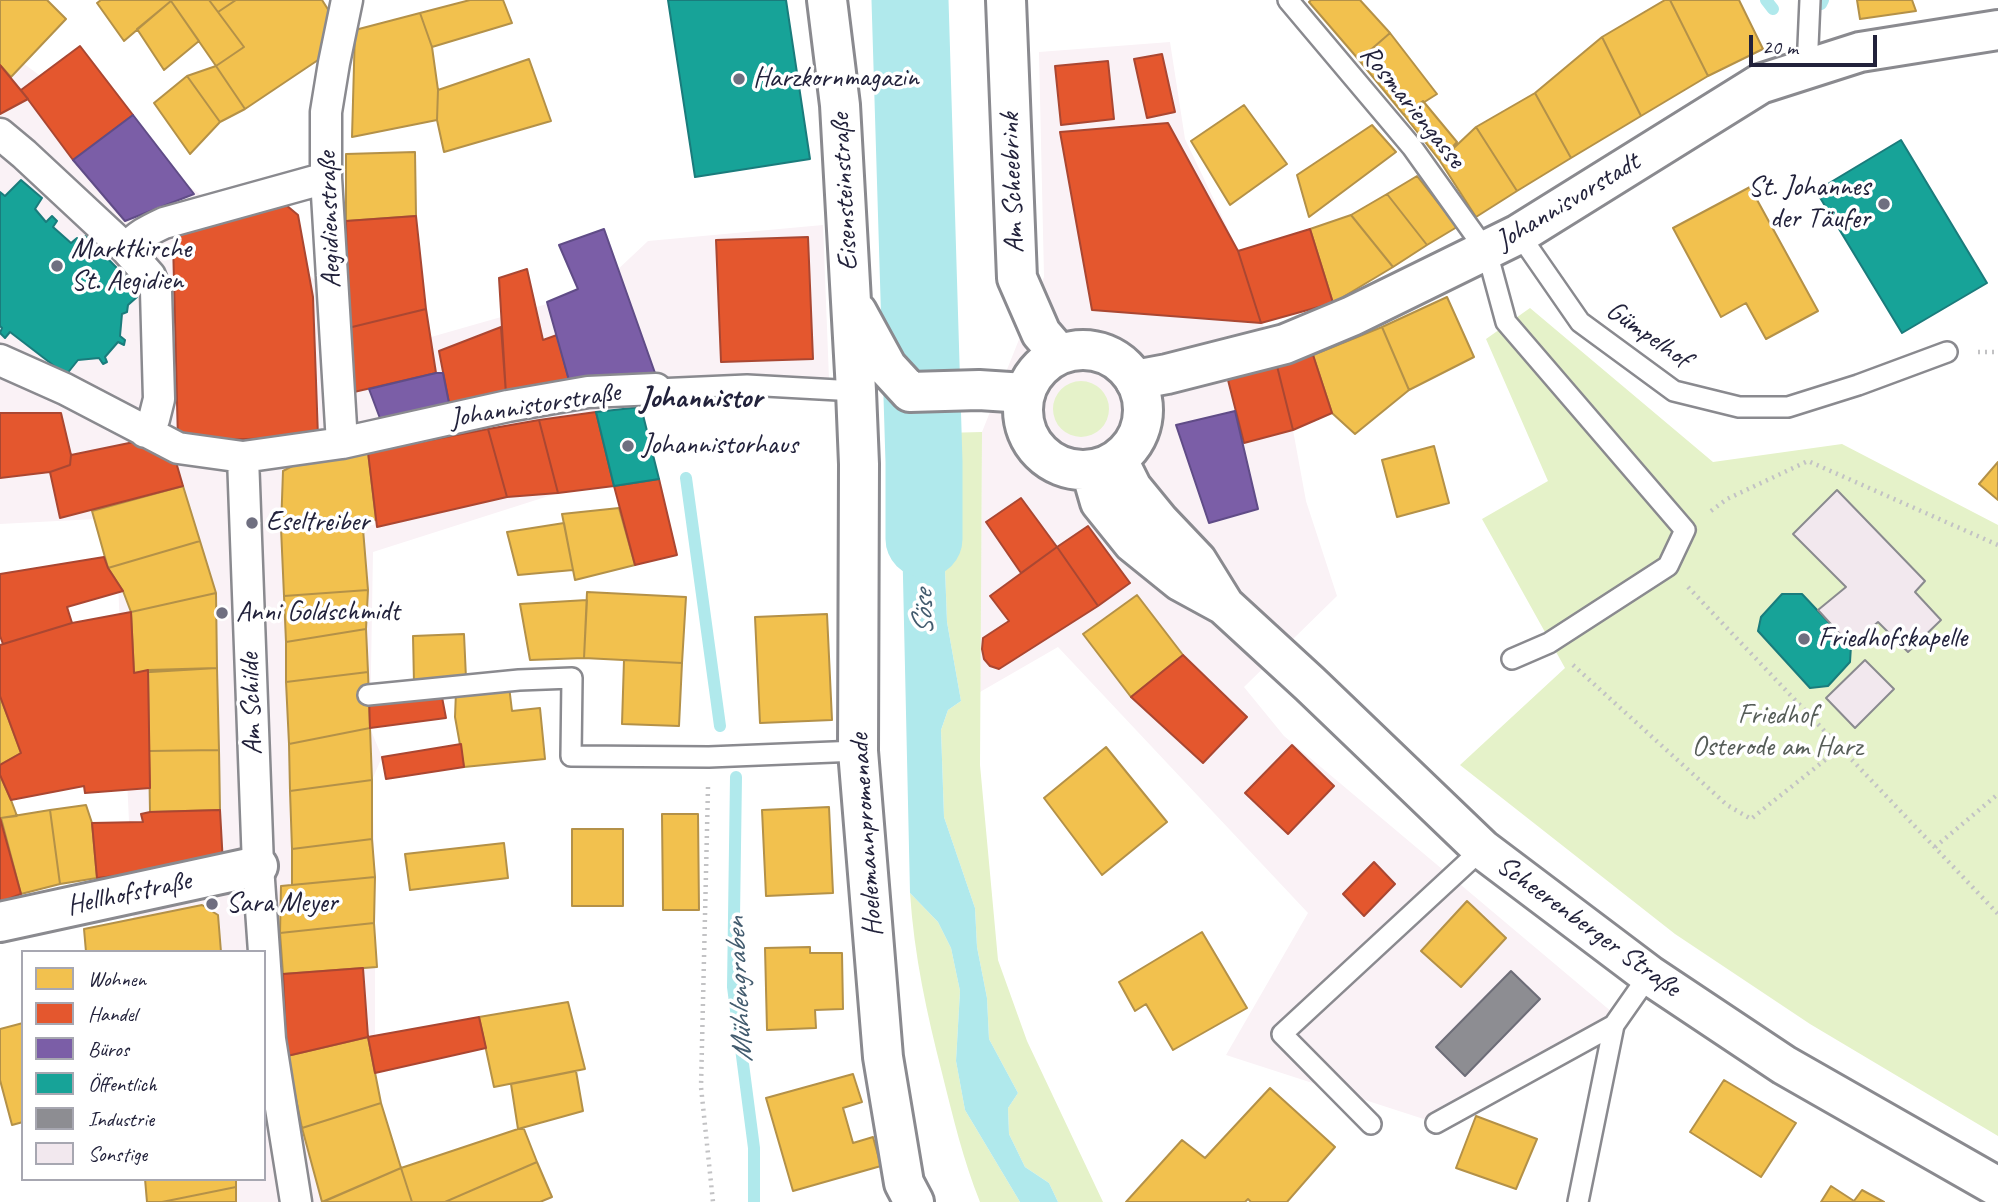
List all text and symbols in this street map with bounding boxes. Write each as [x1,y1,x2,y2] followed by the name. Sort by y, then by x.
[1753,21,1881,65] scale bar
[1762,34,1798,60] text: 20 m
[1352,39,1472,175] street label: Rosmariengasse
[753,62,919,96] place label: Harzkornmagazin
[731,71,747,87] marker: Harzkornmagazin
[994,112,1032,254] street label: Am Scheebrink
[824,113,866,271] street label: Eisensteinstraße
[1490,146,1646,258] street label: Johannisvorstadt
[311,151,349,289] street label: Aegidienstraße
[1748,171,1870,237] place label: St. Johannes der Täufer
[1876,196,1892,212] marker: St. Johannes der Täufer
[71,233,191,299] place label: Marktkirche St. Aegidien
[49,258,65,274] marker: Marktkirche St. Aegidien
[1599,294,1697,376] street label: Gümpelhof
[447,376,623,436] street label: Johannistorstraße
[640,381,762,417] district label: Johannistor
[642,429,798,463] place label: Johannistorhaus
[620,438,636,454] marker: Johannistorhaus
[266,506,369,540] place label: Eseltreiber
[244,515,260,531] marker: Eseltreiber
[906,590,942,636] water label: Söse
[236,596,400,630] place label: Anni Goldschmidt
[214,605,230,621] marker: Anni Goldschmidt
[1818,622,1967,656] place label: Friedhofskapelle
[1796,631,1812,647] marker: Friedhofskapelle
[233,652,271,756] street label: Am Schilde
[1692,699,1862,765] park label: Friedhof Osterode am Harz
[843,732,891,938] street label: Hoelemannpromenade
[1490,849,1686,1005] street label: Scheerenberger Straße
[64,864,194,924] street label: Hellhofstraße
[226,887,338,921] place label: Sara Meyer
[204,896,220,912] marker: Sara Meyer
[718,917,762,1063] water label: Mühlengraben
[21,950,266,1181] legend
[88,966,146,992] text: Wohnen
[88,1001,137,1027] text: Handel
[88,1036,129,1062] text: Büros
[88,1071,157,1097] text: Öffentlich
[88,1106,154,1132] text: Industrie
[88,1141,147,1167] text: Sonstige

